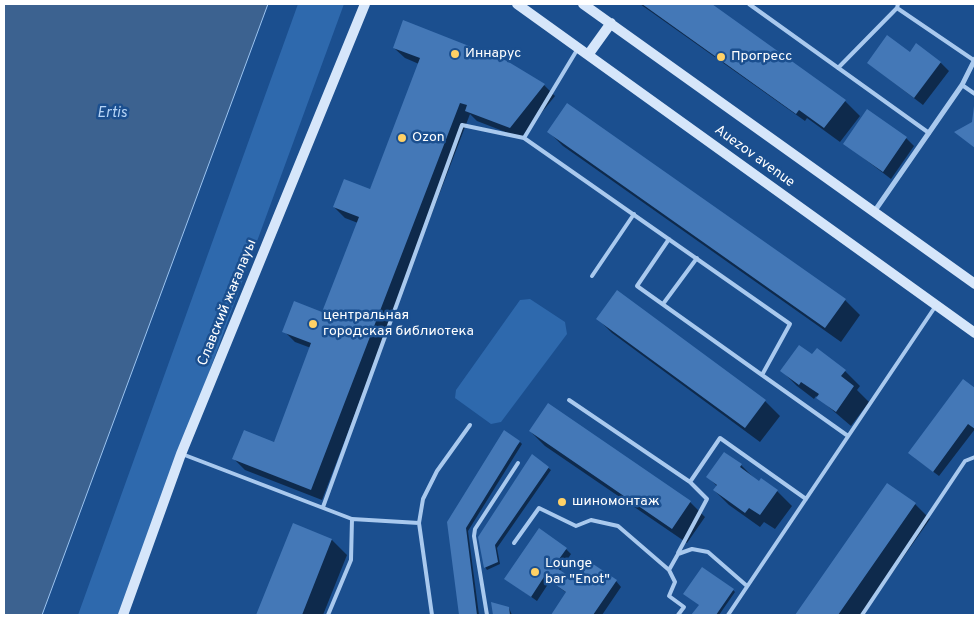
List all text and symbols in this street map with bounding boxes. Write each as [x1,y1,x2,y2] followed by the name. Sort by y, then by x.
[465,46,521,62] place label: Иннарус
[449,48,461,60] marker: Иннарус
[731,49,792,65] place label: Прогресс
[715,51,727,63] marker: Прогресс
[97,105,127,123] water label: Ertis
[711,122,797,192] street label: Auezov avenue
[412,130,445,146] place label: Ozon
[396,132,408,144] marker: Ozon
[195,237,261,369] street label: Славский жағалауы
[323,308,474,341] place label: центральная городская библиотека
[307,318,319,330] marker: центральная городская библиотека
[572,494,660,510] place label: шиномонтаж
[556,496,568,508] marker: шиномонтаж
[545,556,610,588] place label: Lounge bar "Enot"
[529,566,541,578] marker: Lounge bar "Enot"

